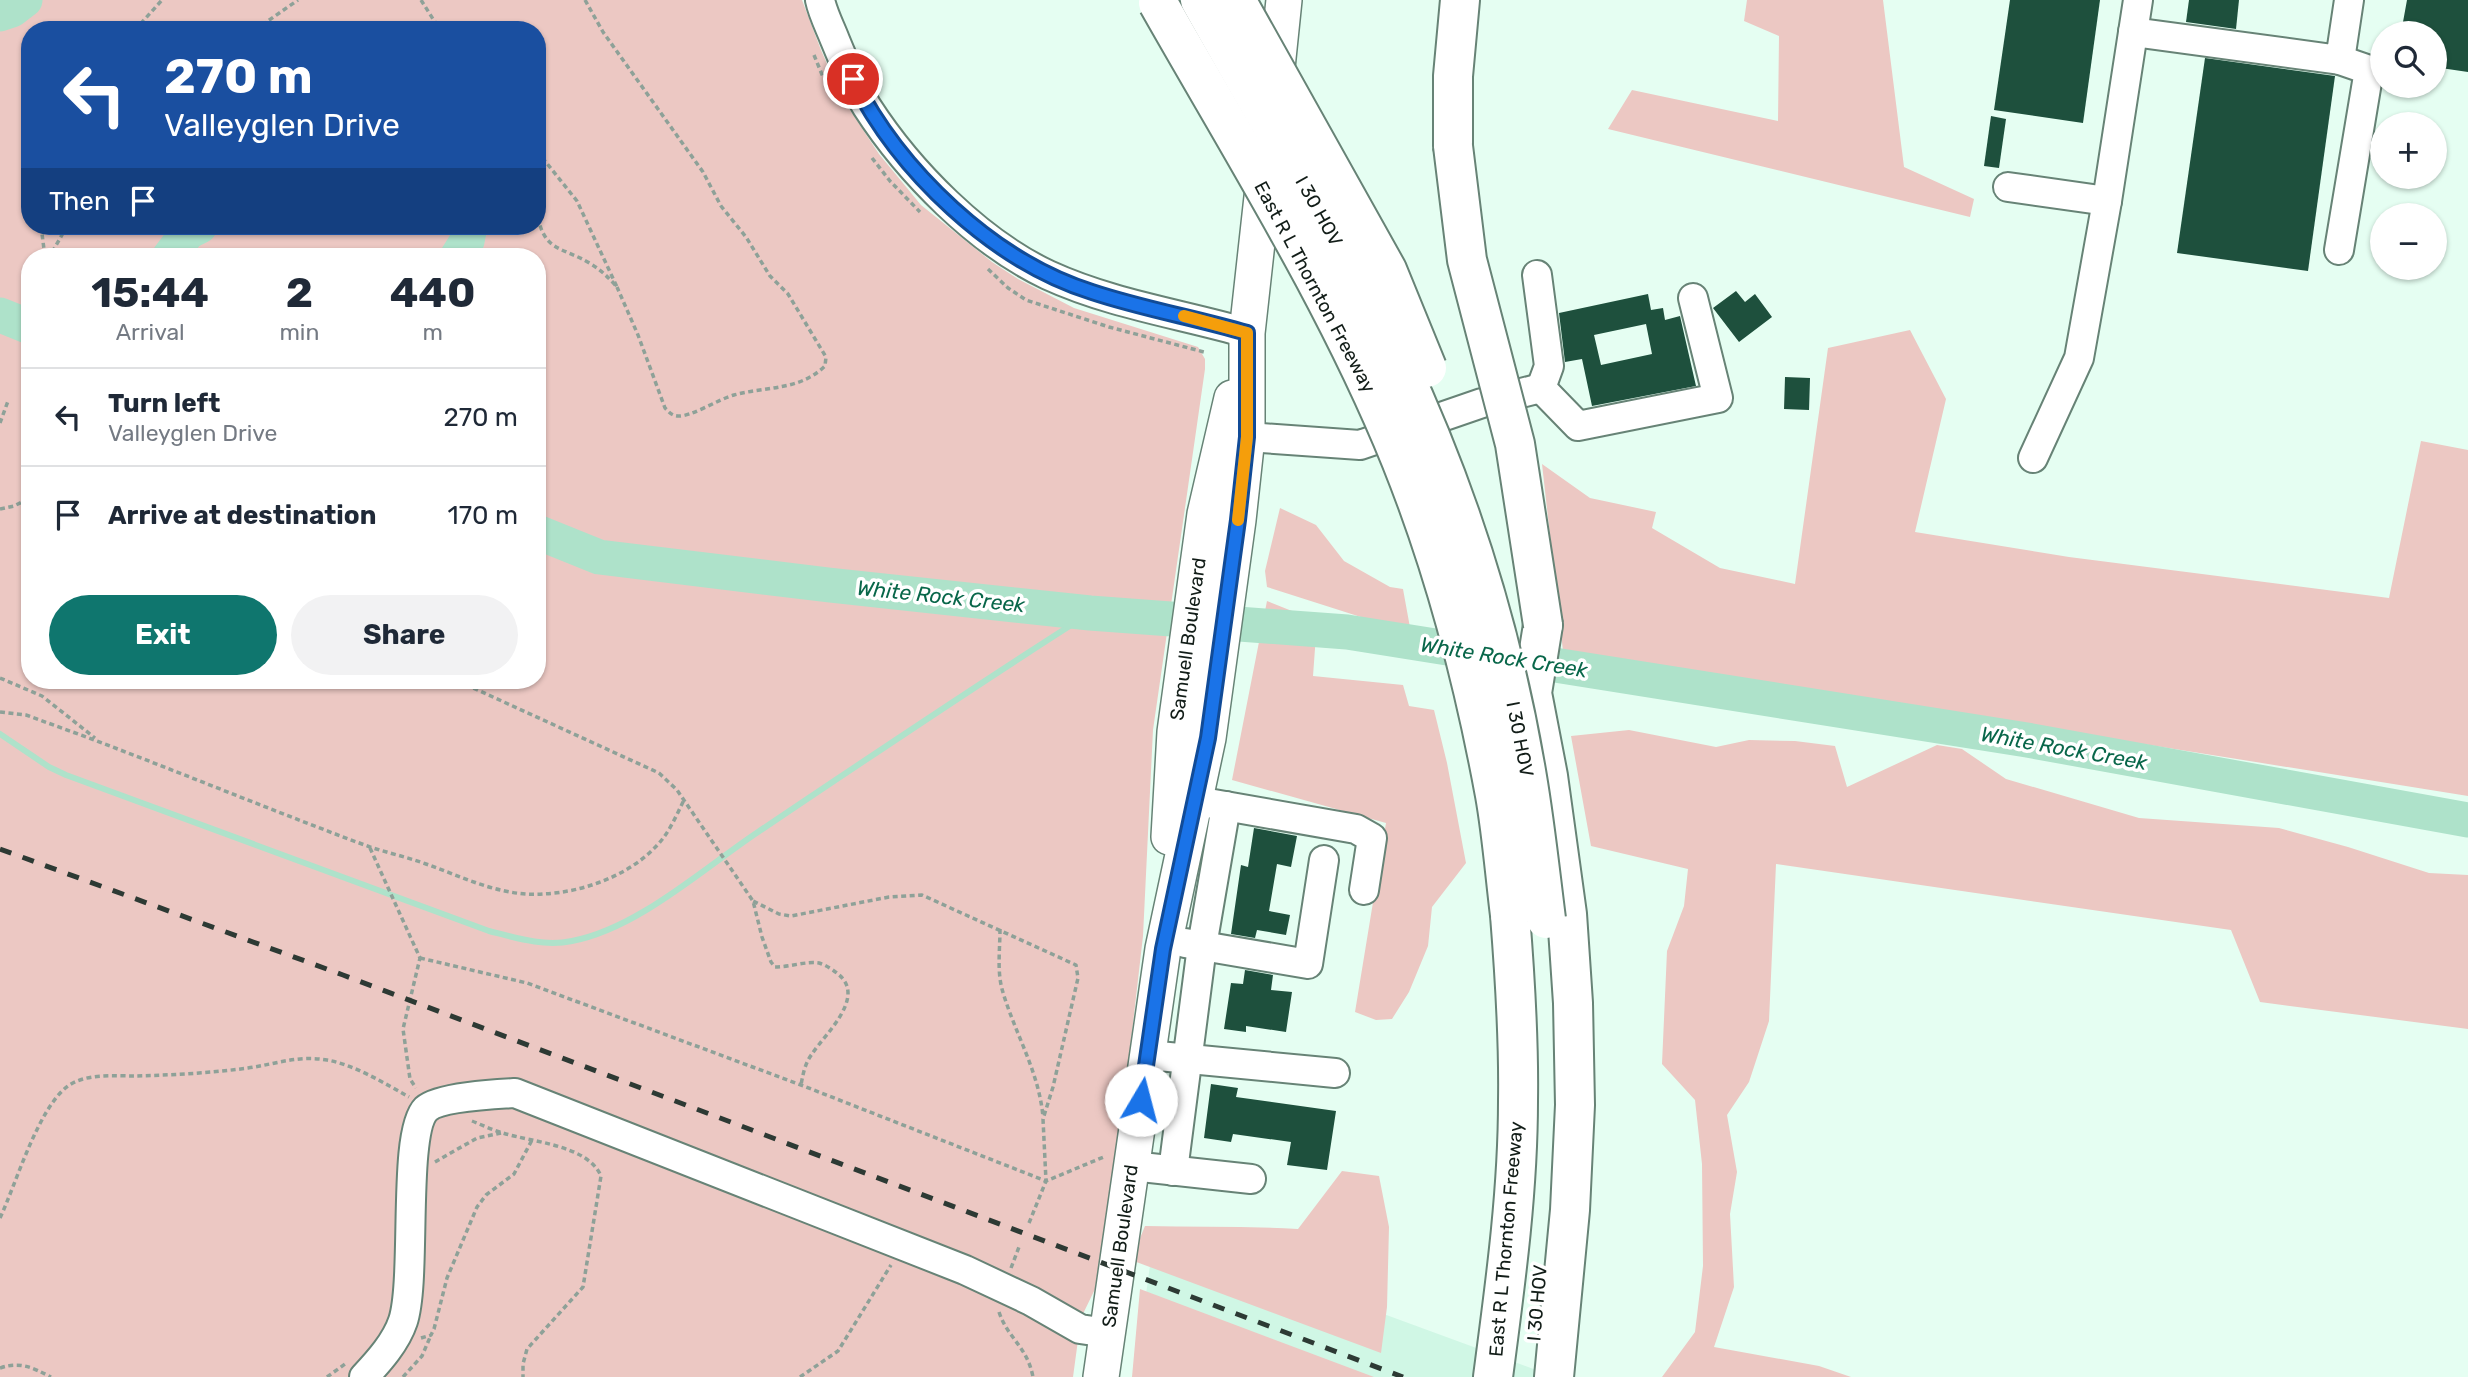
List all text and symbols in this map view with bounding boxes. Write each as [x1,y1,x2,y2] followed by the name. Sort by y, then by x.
[2370,21,2447,280] map controls
[2370,21,2447,98] button: search
[164,47,313,105] text: 270 m
[49,49,140,140] icon: left
[823,49,883,109] pin
[834,60,872,98] icon: arrive
[164,106,400,144] text: Valleyglen Drive
[2370,112,2447,189] button: +
[1290,172,1348,250] street label: I 30 HOV
[1249,177,1381,397] street label: East R L Thornton Freeway
[124,182,162,220] icon: arrive
[49,186,110,217] text: Then
[2370,203,2447,280] button: −
[91,268,209,318] text: 15:44
[286,268,313,318] text: 2
[390,268,476,318] text: 440
[116,318,185,346] text: Arrival
[279,318,319,346] text: min
[422,318,443,346] text: m
[108,388,220,419] text: Turn left
[49,398,87,436] icon: left
[443,402,518,433] text: 270 m
[108,419,278,447] text: Valleyglen Drive
[49,496,87,534] icon: arrive
[108,500,376,531] text: Arrive at destination
[448,500,518,531] text: 170 m
[1165,556,1211,722] street label: Samuell Boulevard
[856,575,1027,617] water label: White Rock Creek
[49,595,277,675] button: Exit
[291,595,518,675] button: Share
[1419,631,1590,683] water label: White Rock Creek
[1501,699,1539,779] street label: I 30 HOV
[1979,721,2150,775] water label: White Rock Creek
[1104,1063,1178,1137] position arrow
[1484,1120,1528,1358] street label: East R L Thornton Freeway
[1097,1163,1143,1329] street label: Samuell Boulevard
[1522,1264,1552,1342] street label: I 30 HOV

